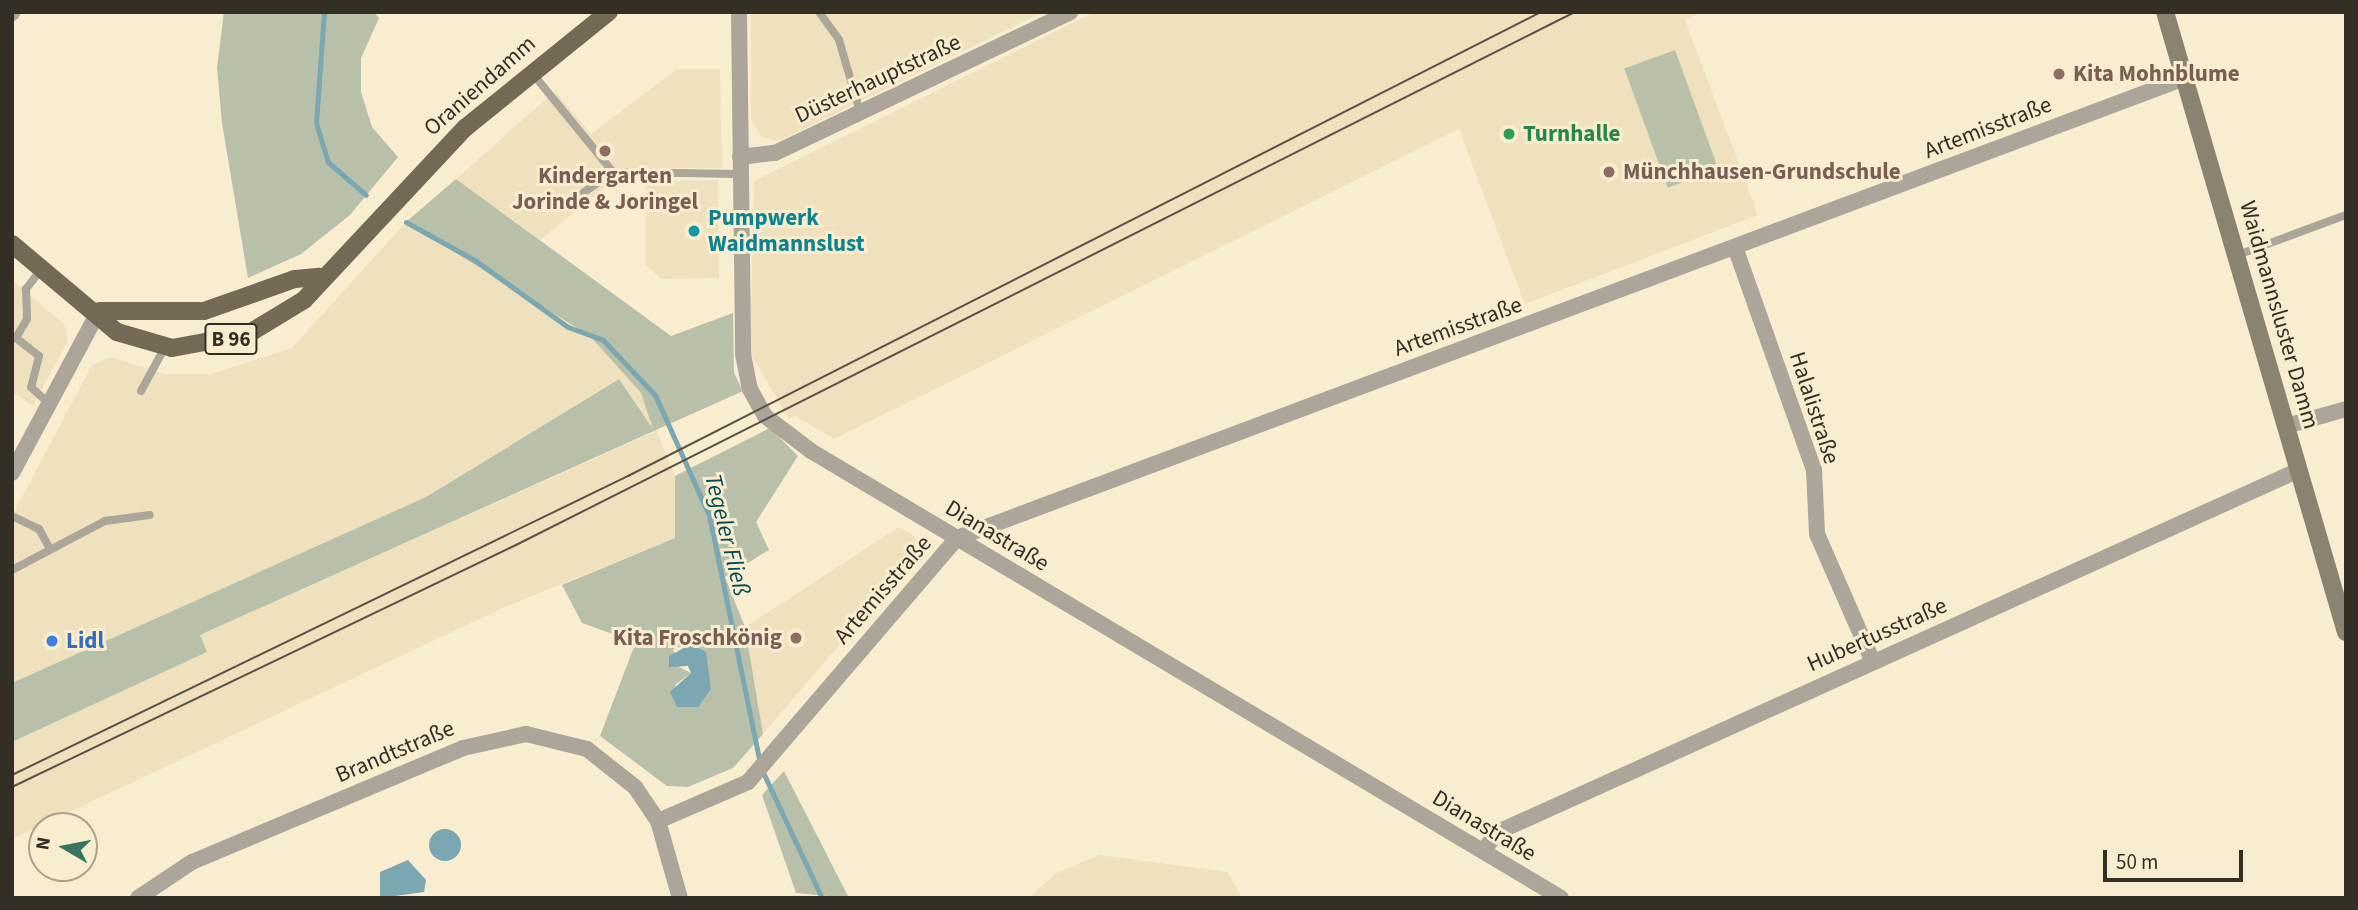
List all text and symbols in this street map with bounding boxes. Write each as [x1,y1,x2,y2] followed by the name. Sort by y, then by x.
[791,28,965,130] street label: Düsterhauptstraße
[418,30,542,142] street label: Oraniendamm
[2073,60,2240,88] place label: Kita Mohnblume
[2051,66,2067,82] marker: Kita Mohnblume
[1920,91,2056,165] street label: Artemisstraße
[1523,120,1621,148] place label: Turnhalle
[1501,126,1517,142] marker: Turnhalle
[597,143,613,159] marker: Kindergarten Jorinde & Joringel
[1623,158,1901,186] place label: Münchhausen-Grundschule
[512,162,698,216] place label: Kindergarten Jorinde & Joringel
[1601,164,1617,180] marker: Münchhausen-Grundschule
[2233,198,2325,432] street label: Waidmannsluster Damm
[708,204,865,258] place label: Pumpwerk Waidmannslust
[686,223,702,239] marker: Pumpwerk Waidmannslust
[1390,291,1526,363] street label: Artemisstraße
[203,322,259,356] road number: B 96
[1783,348,1845,468] street label: Halalistraße
[698,471,756,599] water label: Tegeler Fließ
[940,494,1054,578] street label: Dianastraße
[829,530,937,650] street label: Artemisstraße
[1803,592,1951,678] street label: Hubertusstraße
[613,624,782,652] place label: Kita Froschkönig
[66,627,104,655] place label: Lidl
[788,630,804,646] marker: Kita Froschkönig
[44,633,60,649] marker: Lidl
[332,715,458,789] street label: Brandtstraße
[1427,784,1541,868] street label: Dianastraße
[28,812,98,882] north arrow
[29,835,58,852] text: N
[2106,836,2246,880] scale bar
[2116,847,2158,877] text: 50 m

